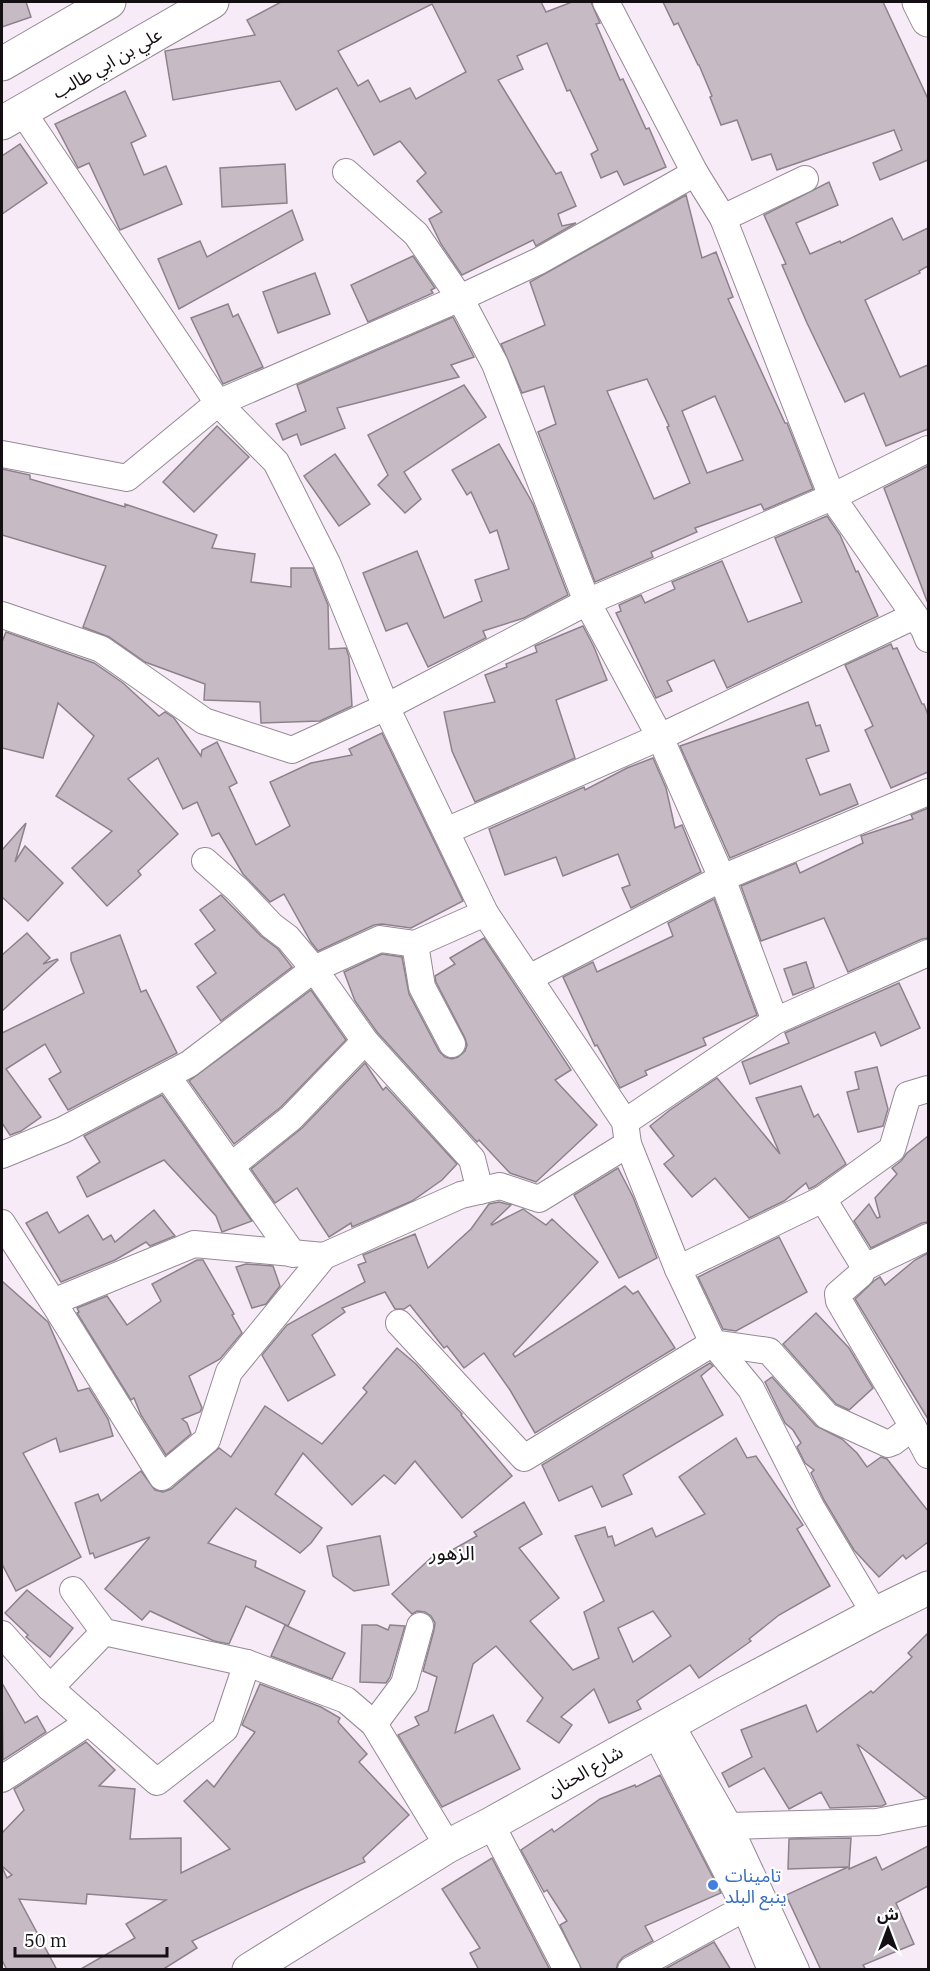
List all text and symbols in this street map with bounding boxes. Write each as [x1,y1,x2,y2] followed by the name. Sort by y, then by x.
[48,22,167,105] street label: علي بن ابي طالب
[428,1539,475,1566] district label: الزهور
[543,1740,628,1804] street label: شارع الحنان
[725,1864,787,1911] place label: تامينات ينبع البلد
[706,1878,720,1892] marker: تامينات ينبع البلد
[858,1899,918,1959] north arrow
[877,1904,899,1924] text: ش
[15,1920,166,1958] scale bar
[24,1929,67,1952] text: 50 m

